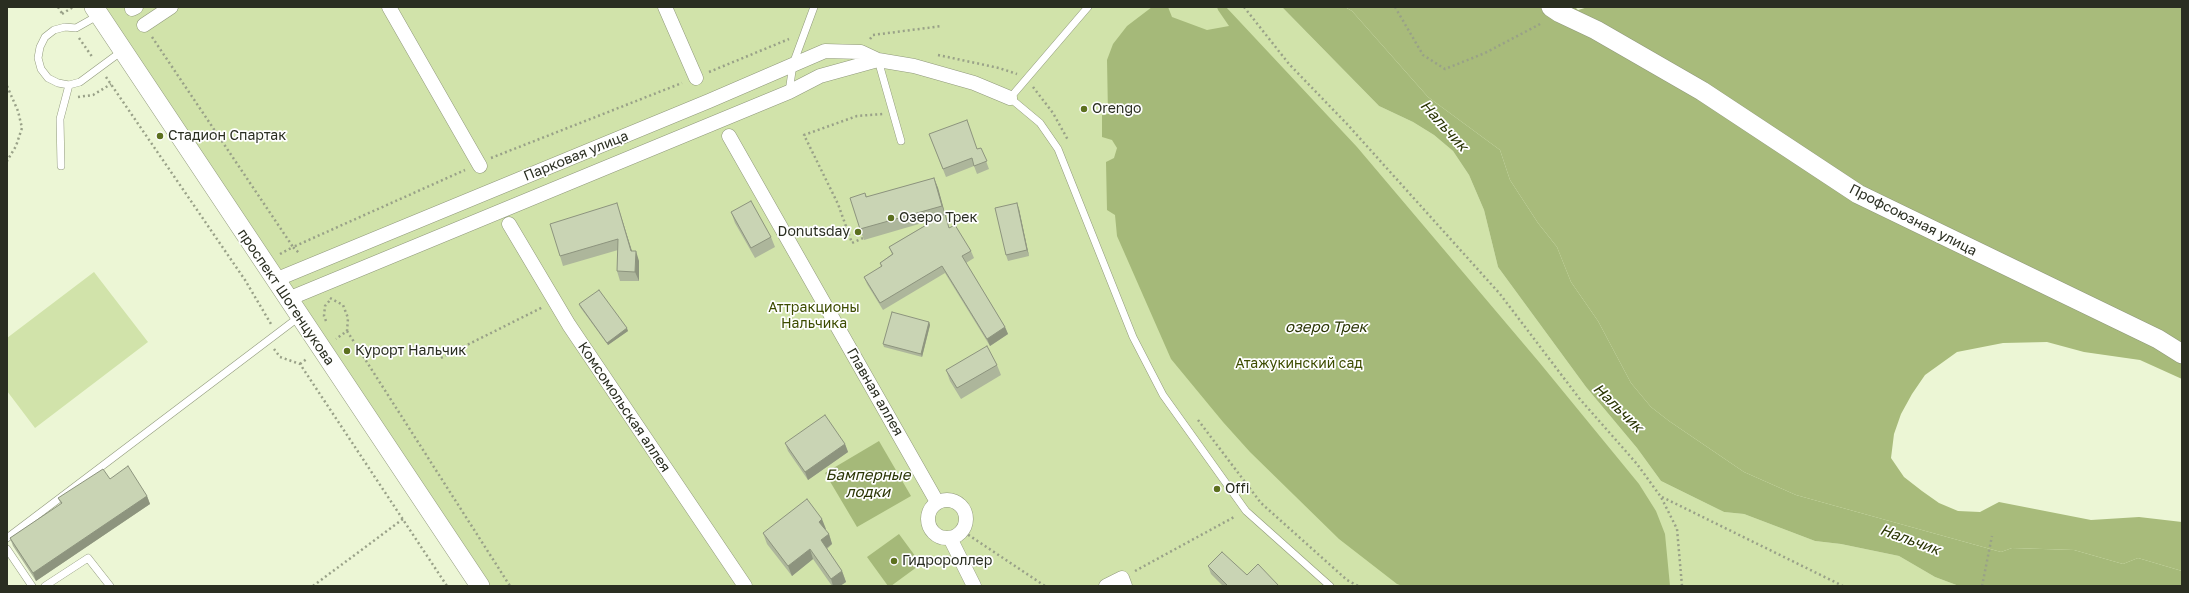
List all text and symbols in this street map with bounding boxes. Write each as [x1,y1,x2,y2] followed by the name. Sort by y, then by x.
[1416,97,1472,155] water label: Нальчик
[1092,101,1141,117] place label: Orengo
[1079,104,1089,114] marker: Orengo
[521,127,631,185] street label: Парковая улица
[168,128,286,144] place label: Стадион Спартак
[155,131,165,141] marker: Стадион Спартак
[1846,180,1980,260] street label: Профсоюзная улица
[899,210,978,226] place label: Озеро Трек
[886,213,896,223] marker: Озеро Трек
[778,224,850,240] place label: Donutsday
[234,225,338,369] street label: проспект Шогенцукова
[853,227,863,237] marker: Donutsday
[768,300,860,332] park label: Аттракционы Нальчика
[1285,318,1367,336] water label: озеро Трек
[574,339,674,475] street label: Комсомольская аллея
[355,343,466,359] place label: Курорт Нальчик
[843,345,907,439] street label: Главная аллея
[342,346,352,356] marker: Курорт Нальчик
[1235,356,1363,372] park label: Атажукинский сад
[1589,380,1647,436] water label: Нальчик
[826,466,910,501] water label: Бамперные лодки
[1225,481,1249,497] place label: Offi
[1212,484,1222,494] marker: Offi
[1877,521,1943,559] water label: Нальчик
[902,553,992,569] place label: Гидророллер
[889,556,899,566] marker: Гидророллер

